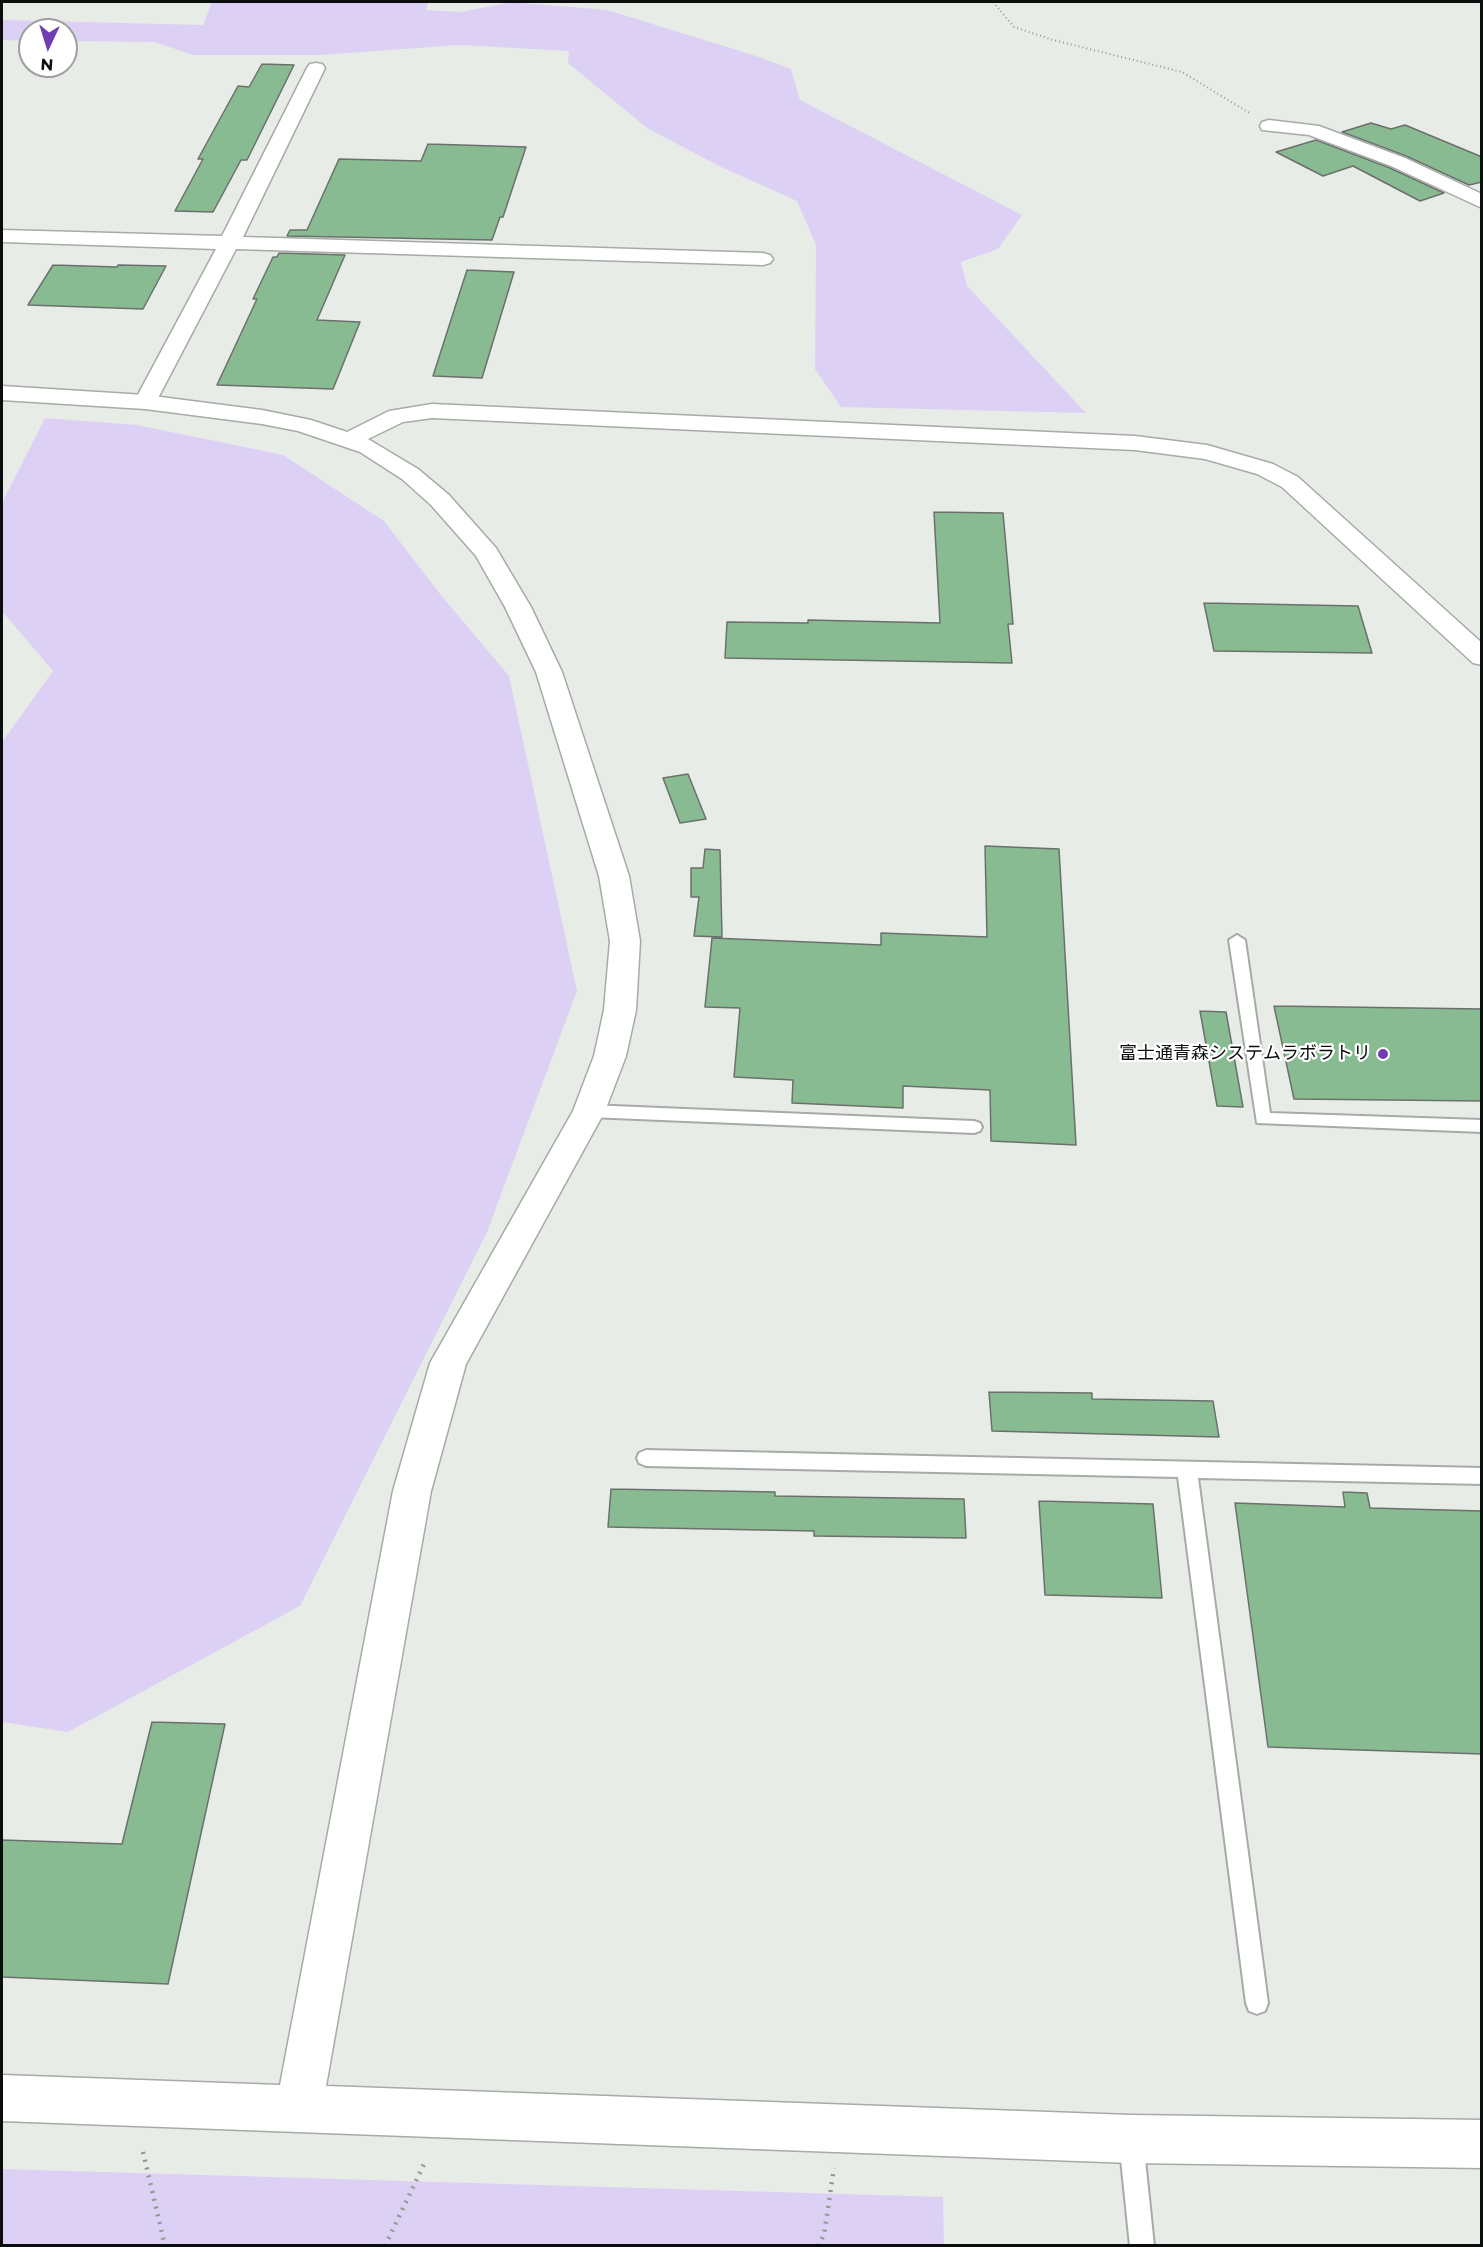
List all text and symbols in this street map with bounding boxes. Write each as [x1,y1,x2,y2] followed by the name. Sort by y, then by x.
[18,18,78,78] north arrow
[40,55,54,74] text: N
[1119,1043,1371,1065] place label: 富士通青森システムラボラトリ
[1376,1047,1390,1061] marker: 富士通青森システムラボラトリ

